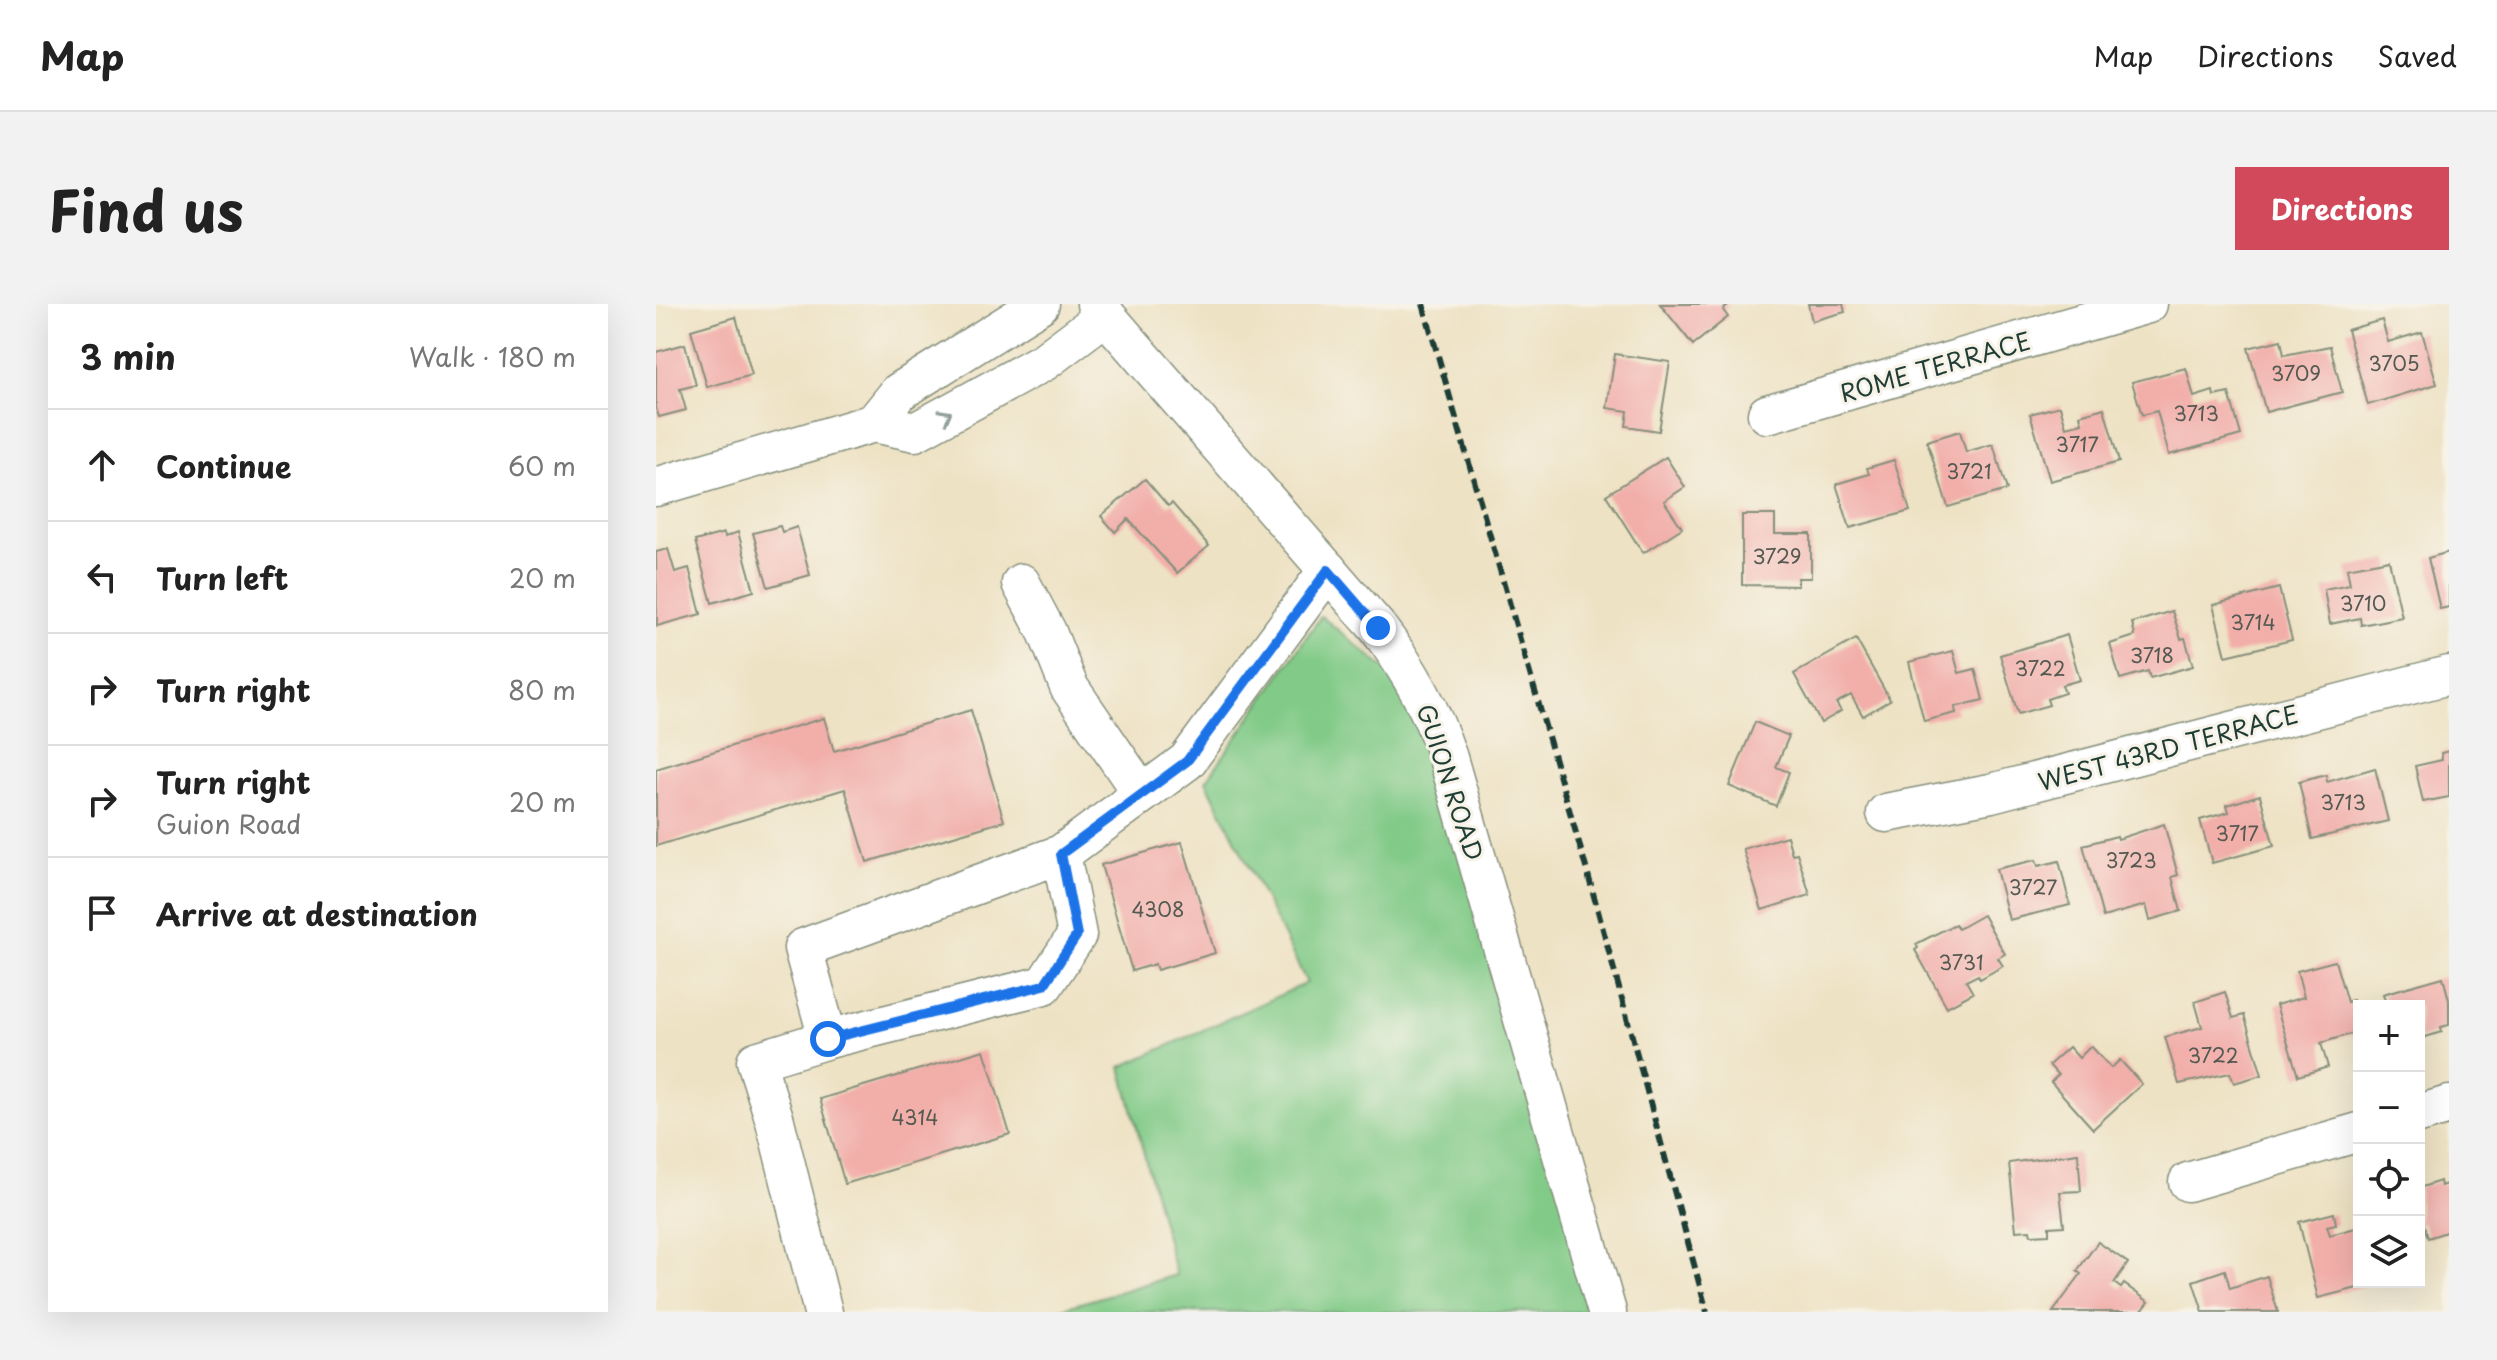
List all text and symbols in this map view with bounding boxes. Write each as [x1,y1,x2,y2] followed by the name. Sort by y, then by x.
[40,27,124,84] text: Map
[2094,34,2153,77] text: Map
[2197,34,2334,77] text: Directions
[2378,34,2457,77] text: Saved
[48,166,244,251] text: Find us
[2235,167,2449,250] button: Directions
[1835,321,2035,411] street label: ROME TERRACE
[80,330,176,382] text: 3 min
[409,337,576,376] text: Walk · 180 m
[2368,348,2420,378] house number: 3705
[2271,358,2321,388] house number: 3709
[2173,398,2219,428] house number: 3713
[938,409,952,425] one-way arrow
[2055,429,2099,459] house number: 3717
[80,443,124,487] icon: ahead
[156,443,291,488] text: Continue
[508,446,576,485] text: 60 m
[1946,456,1992,486] house number: 3721
[1752,541,1802,571] house number: 3729
[80,555,124,599] icon: left
[156,555,288,600] text: Turn left
[509,558,576,597] text: 20 m
[2340,588,2386,618] house number: 3710
[2230,607,2276,637] house number: 3714
[1360,610,1396,646] route end
[2130,640,2174,670] house number: 3718
[2014,653,2066,683] house number: 3722
[80,667,124,711] icon: right
[156,667,311,712] text: Turn right
[508,670,576,709] text: 80 m
[2034,695,2302,799] street label: WEST 43RD TERRACE
[1409,699,1493,865] street label: GUION ROAD
[156,759,311,804] text: Turn right
[80,779,124,823] icon: right
[509,782,576,821] text: 20 m
[2320,787,2366,817] house number: 3713
[156,804,301,843] text: Guion Road
[2215,818,2259,848] house number: 3717
[2105,845,2157,875] house number: 3723
[2009,872,2057,902] house number: 3727
[80,891,124,935] icon: arrive
[156,891,478,936] text: Arrive at destination
[1132,894,1184,924] house number: 4308
[1939,947,1983,977] house number: 3731
[2353,1000,2425,1288] map controls
[2353,1000,2425,1072] button: +
[810,1021,846,1057] route start
[2187,1040,2239,1070] house number: 3722
[2353,1072,2425,1144] button: −
[892,1102,938,1132] house number: 4314
[2353,1144,2425,1216] button: locate
[2353,1216,2425,1288] button: layers

